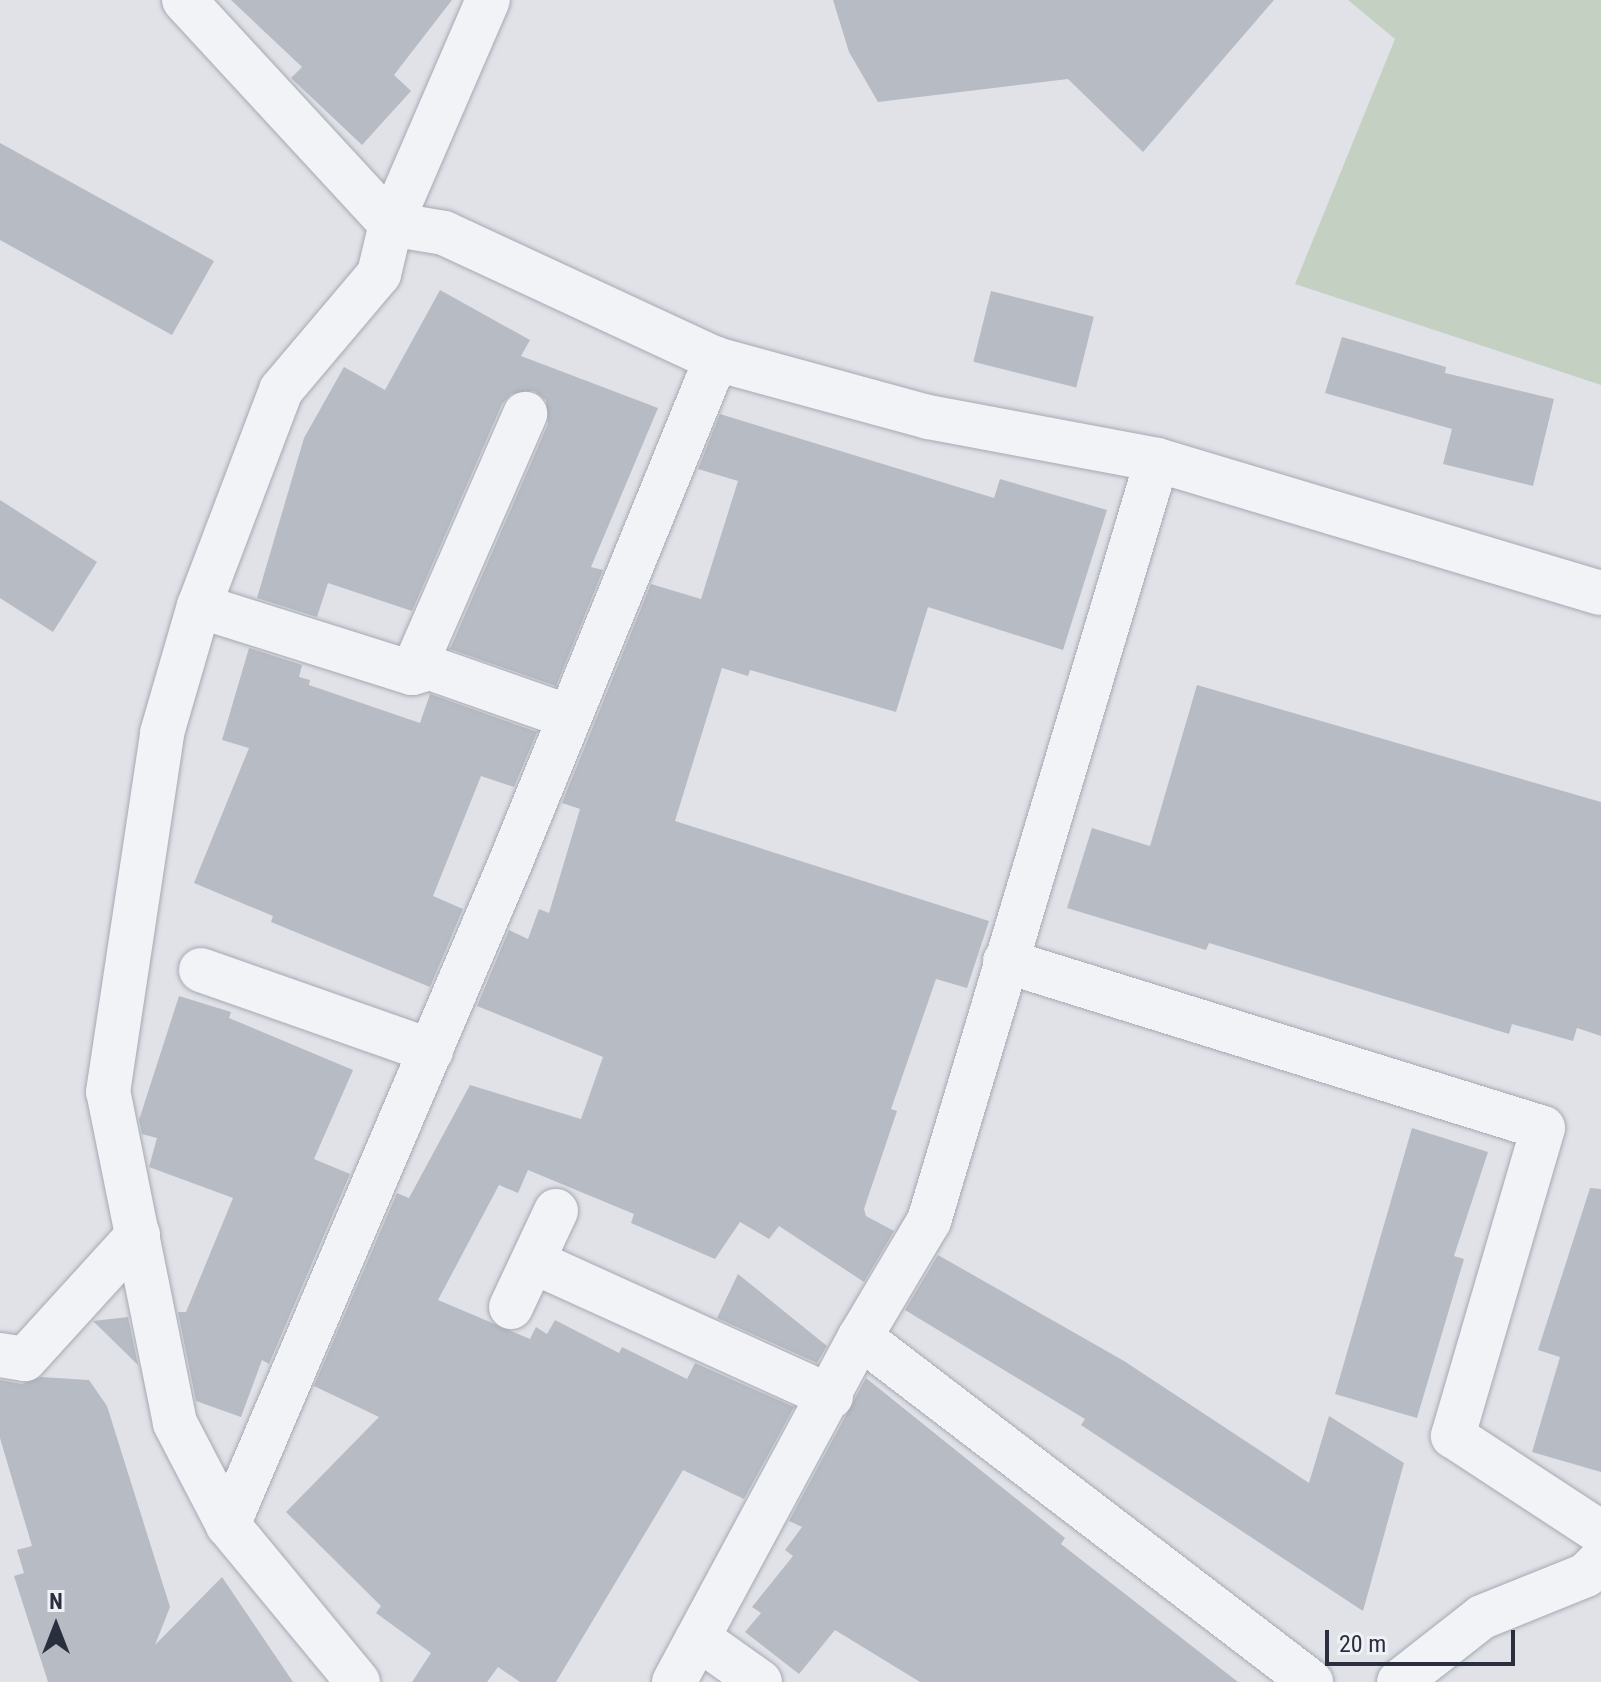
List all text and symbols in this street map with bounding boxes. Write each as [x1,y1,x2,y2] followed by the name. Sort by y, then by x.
[16,1586,96,1666] north arrow
[49,1589,63,1614] text: N
[1329,1614,1519,1664] scale bar
[1339,1630,1386,1658] text: 20 m

